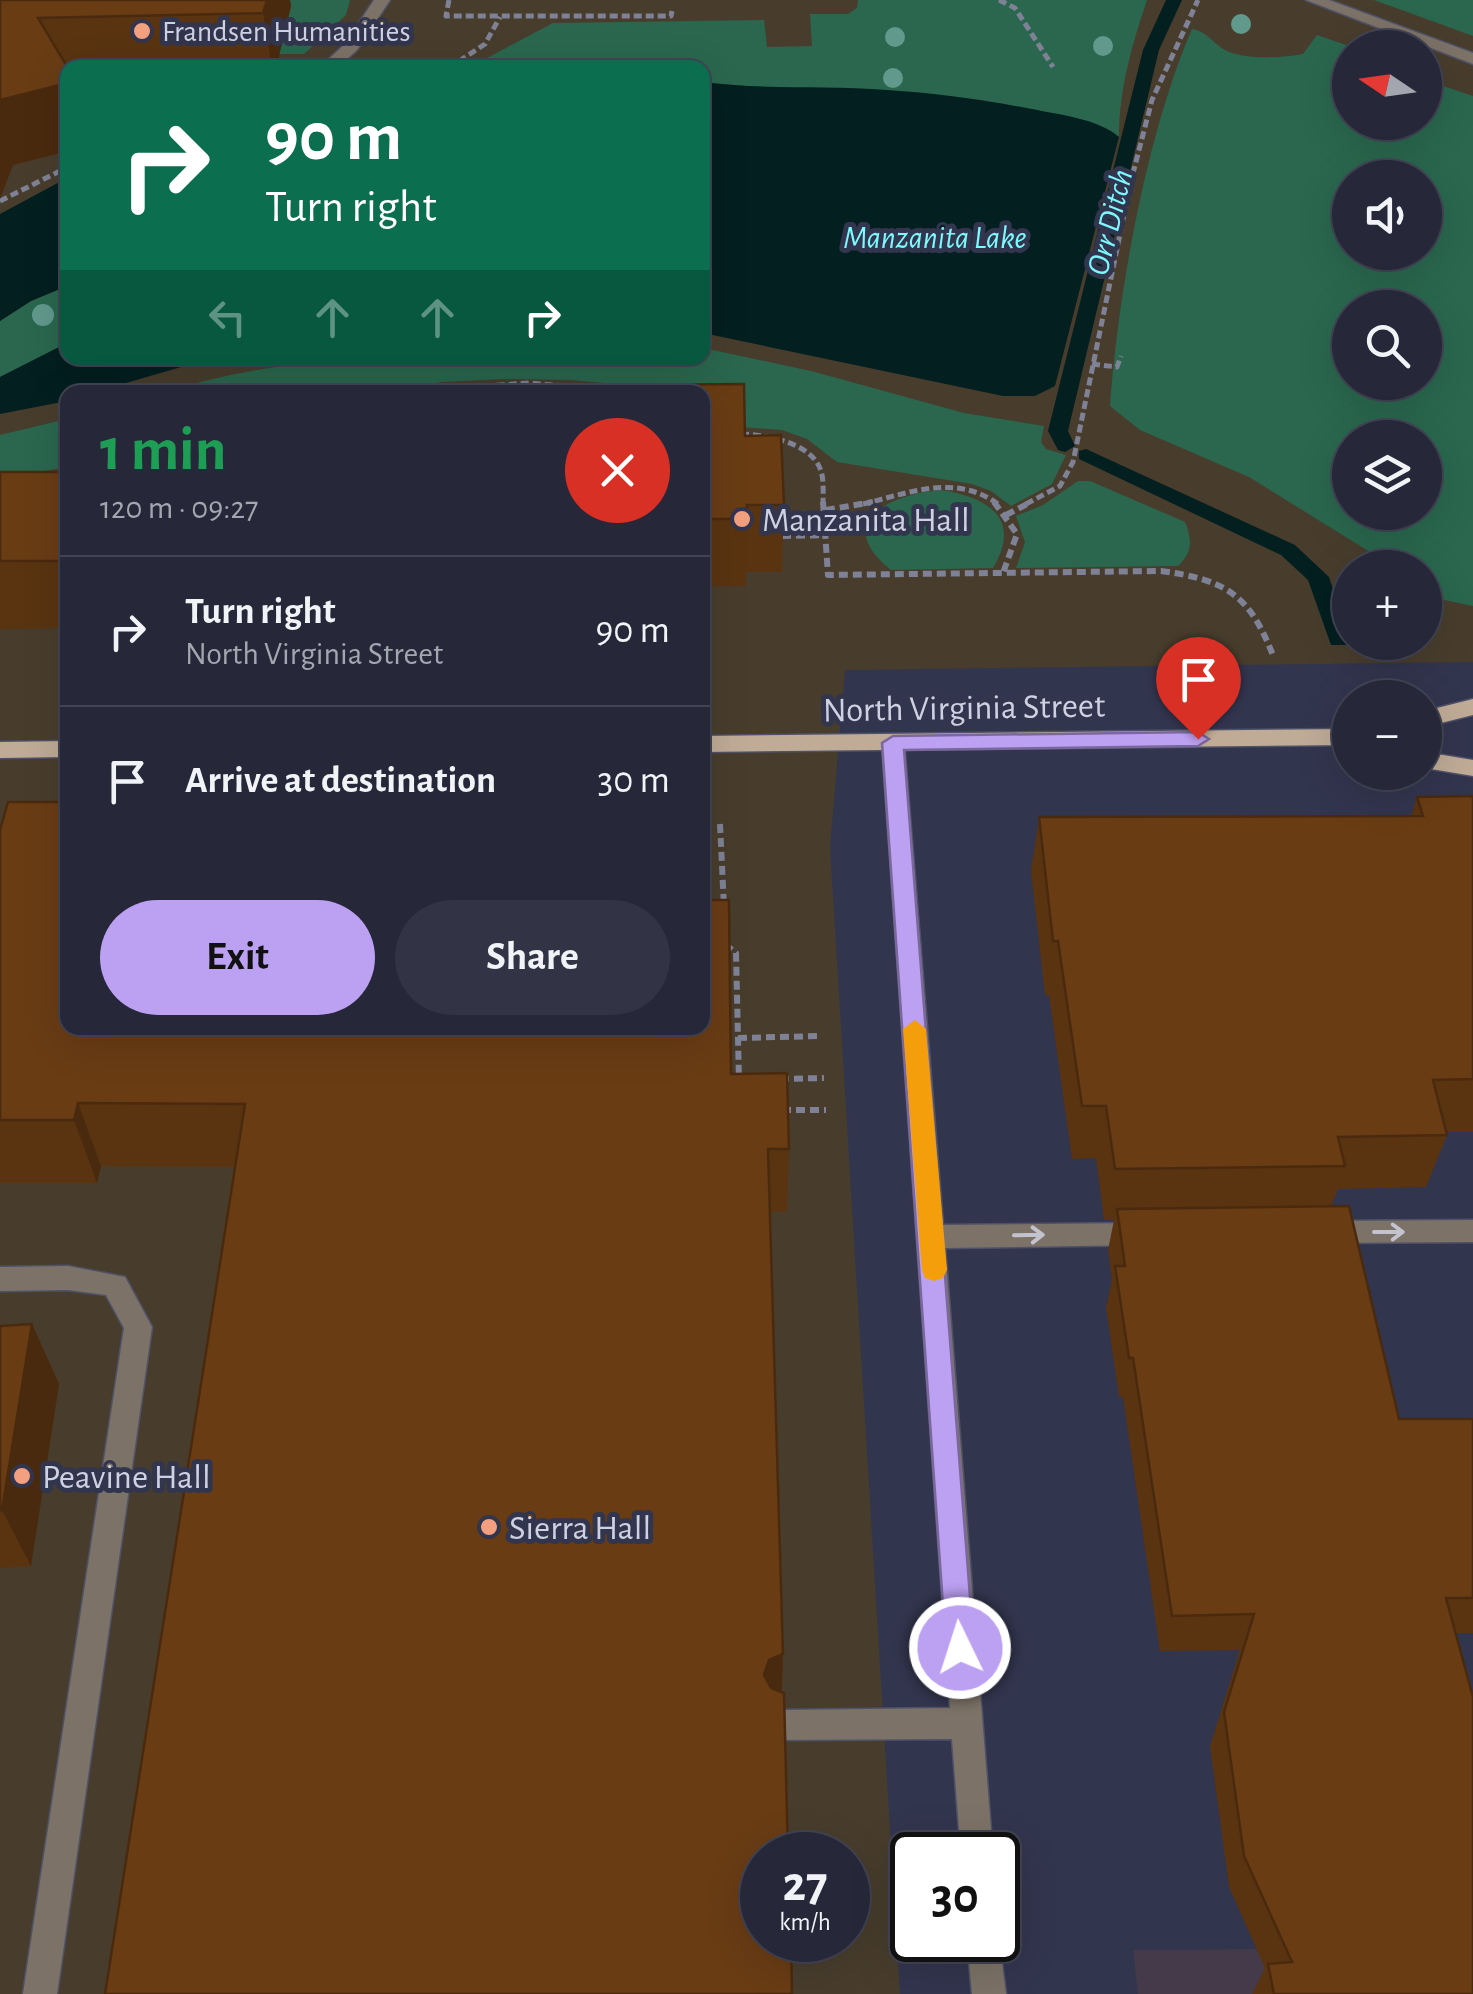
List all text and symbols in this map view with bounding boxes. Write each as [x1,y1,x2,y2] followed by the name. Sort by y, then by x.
[162,17,411,47] place label: Frandsen Humanities
[131,20,153,42] marker: Frandsen Humanities
[1332,30,1442,140] north arrow
[1332,30,1442,790] map controls
[100,100,230,230] icon: right
[265,103,402,173] text: 90 m
[1332,160,1442,270] button: sound
[1081,166,1139,278] water label: Orr Ditch
[265,185,437,230] text: Turn right
[843,222,1027,254] water label: Manzanita Lake
[200,290,255,345] icon: left
[305,290,360,345] icon: ahead
[410,290,465,345] icon: ahead
[515,290,570,345] icon: right
[1332,290,1442,400] button: search
[565,418,670,523] button: close
[1332,420,1442,530] button: layers
[100,421,226,481] text: 1 min
[100,492,258,524] text: 120 m · 09:27
[762,503,970,538] place label: Manzanita Hall
[731,508,753,530] marker: Manzanita Hall
[1332,550,1442,660] button: +
[185,593,335,631] text: Turn right
[100,604,155,659] icon: right
[595,612,670,650] text: 90 m
[1156,637,1241,740] pin
[185,638,443,670] text: North Virginia Street
[1171,652,1226,707] icon: arrive
[1332,680,1442,790] button: −
[823,689,1106,728] street label: North Virginia Street
[100,754,155,809] icon: arrive
[185,762,496,800] text: Arrive at destination
[598,762,670,800] text: 30 m
[100,900,375,1015] button: Exit
[395,900,670,1015] button: Share
[1372,1222,1405,1242] one-way arrow
[1013,1225,1045,1244] one-way arrow
[42,1460,211,1495] place label: Peavine Hall
[11,1465,33,1487] marker: Peavine Hall
[509,1511,651,1546] place label: Sierra Hall
[478,1516,500,1538] marker: Sierra Hall
[908,1596,1012,1700] position arrow
[890,1832,1020,1962] speed limit sign: 30
[782,1860,828,1910] text: 27
[779,1910,831,1935] text: km/h

